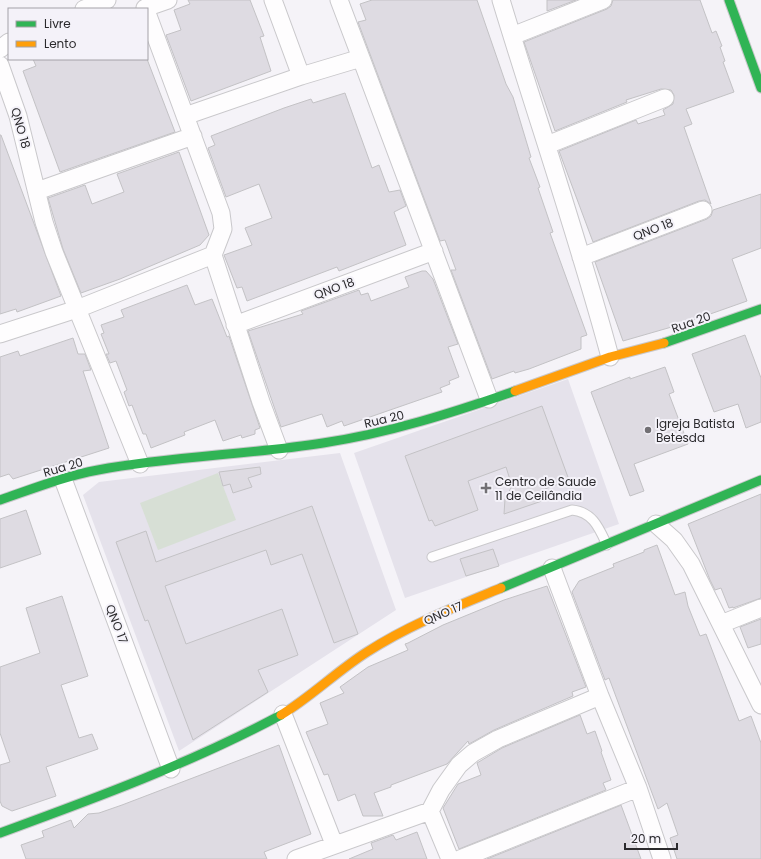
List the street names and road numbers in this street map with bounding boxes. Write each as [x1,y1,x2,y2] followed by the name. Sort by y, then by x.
[7,105,35,151] street label: QNO 18
[630,214,676,244] street label: QNO 18
[311,273,357,303] street label: QNO 18
[669,307,713,337] street label: Rua 20
[362,406,406,432] street label: Rua 20
[41,453,85,481] street label: Rua 20
[421,597,466,629] street label: QNO 17
[102,602,132,647] street label: QNO 17

